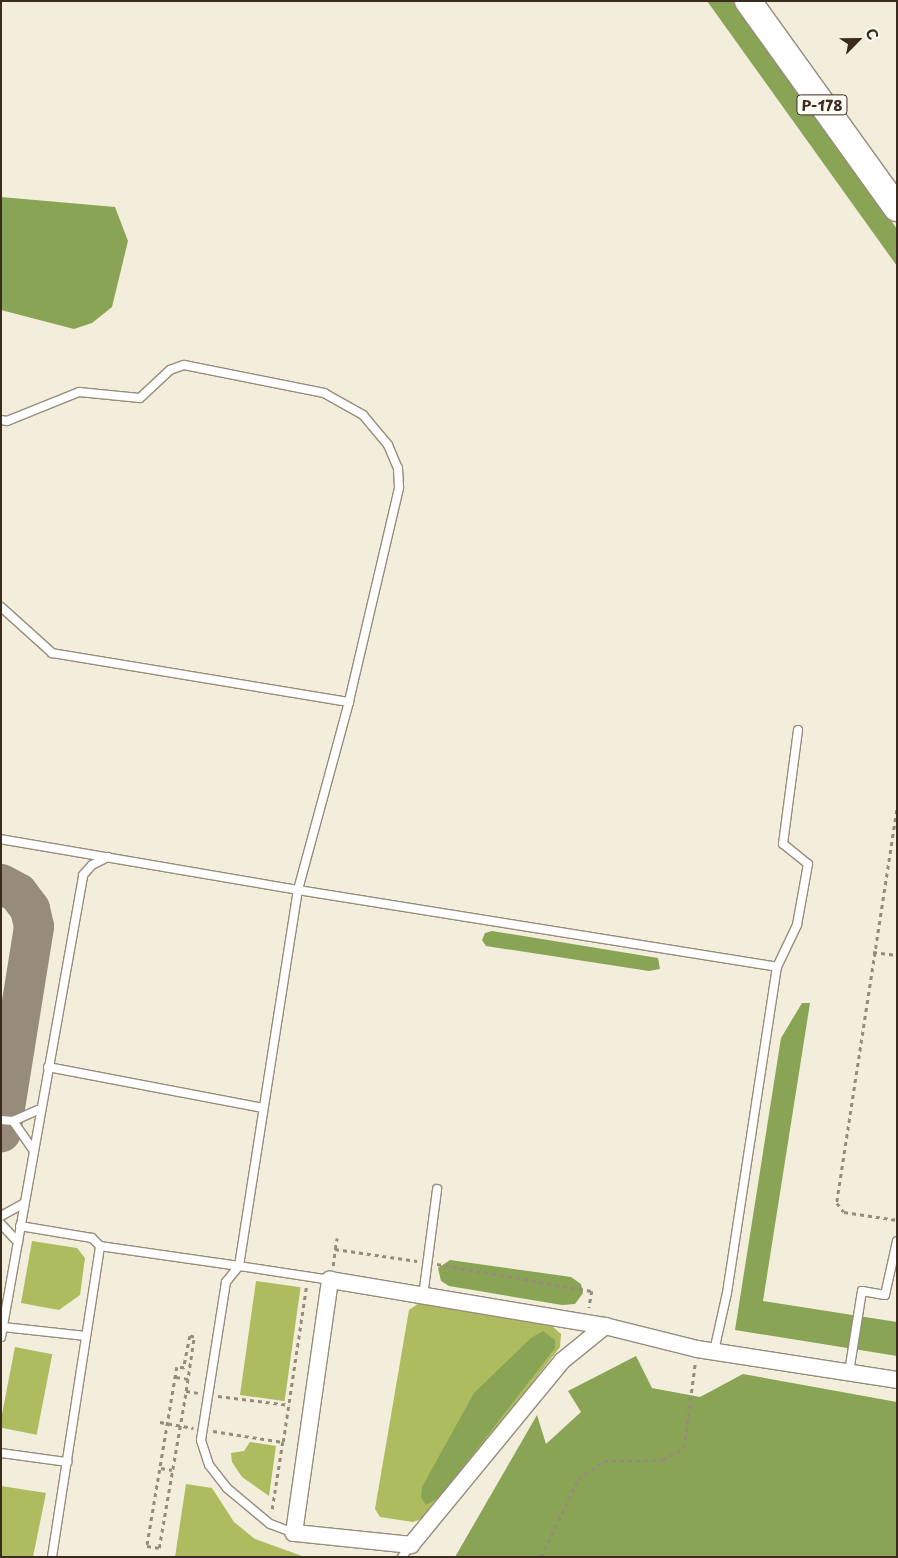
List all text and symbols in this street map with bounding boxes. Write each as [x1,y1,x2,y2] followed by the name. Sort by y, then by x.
[833,15,883,65] north arrow
[861,25,884,43] text: С
[796,92,848,118] road number: Р-178

